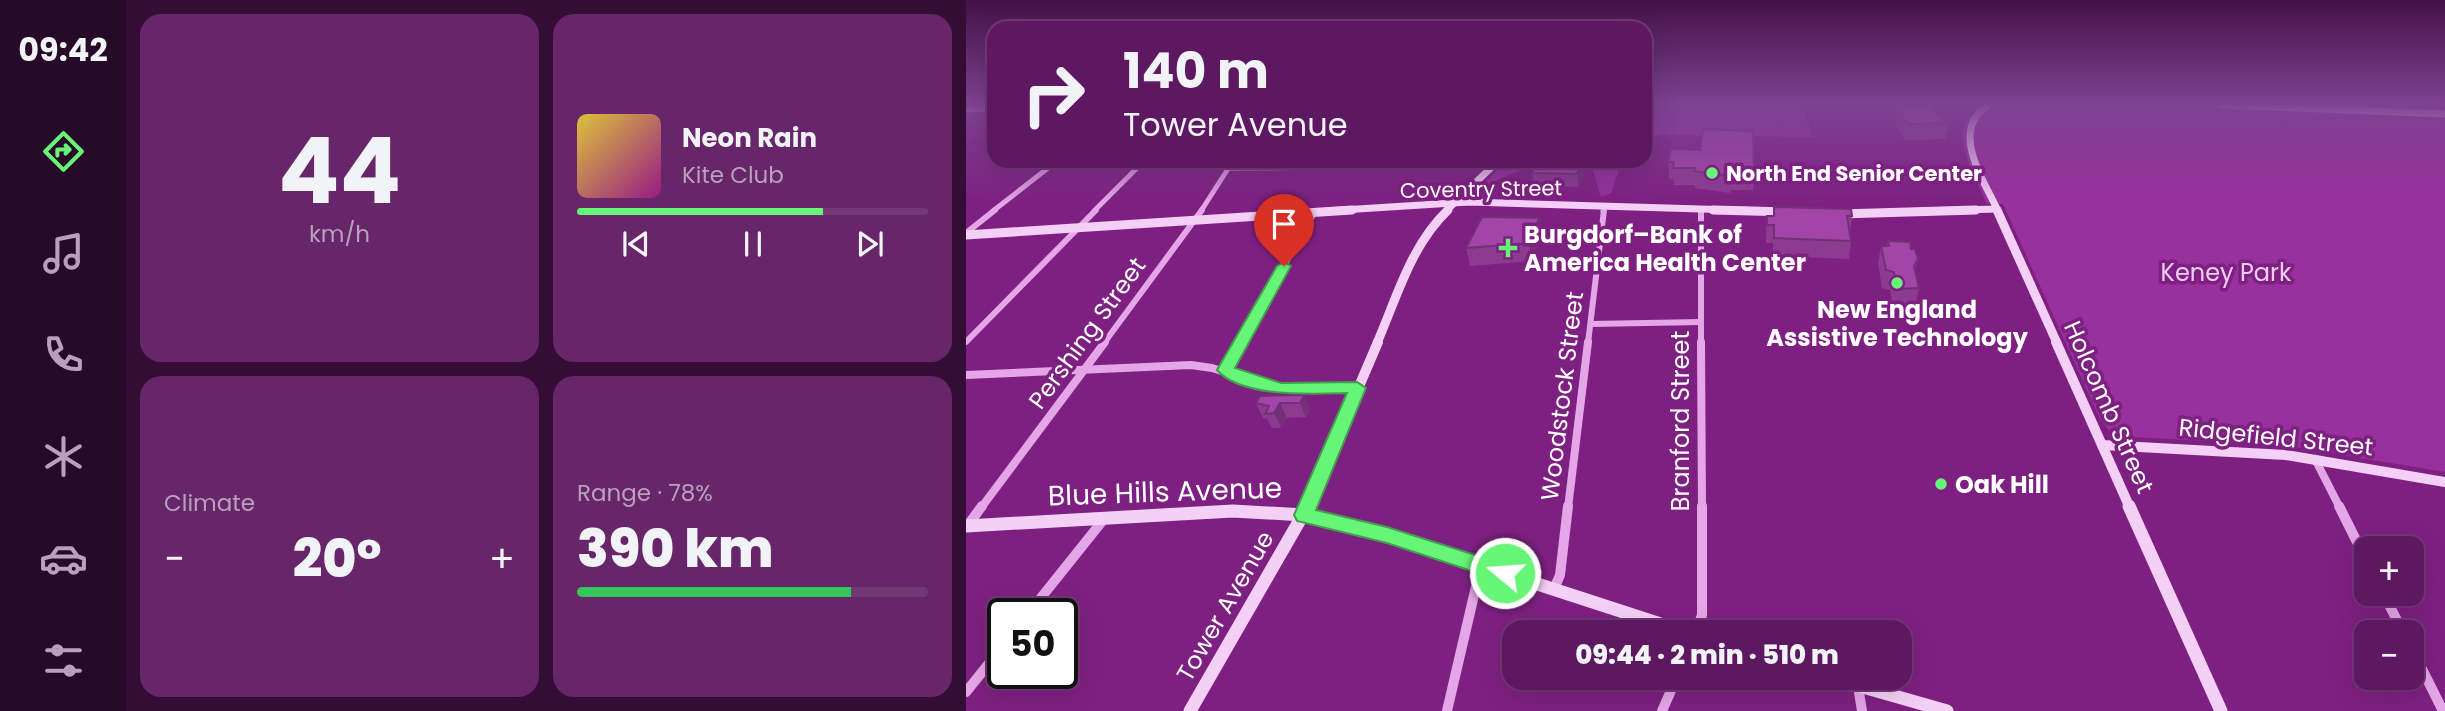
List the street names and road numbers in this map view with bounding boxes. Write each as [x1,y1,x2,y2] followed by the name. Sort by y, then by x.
[1400,173,1562,205] street label: Coventry Street
[1021,251,1153,415] street label: Pershing Street
[1533,289,1591,503] street label: Woodstock Street
[2056,316,2162,498] street label: Holcomb Street
[1664,331,1697,511] street label: Branford Street
[2177,410,2375,464] street label: Ridgefield Street
[1047,468,1283,516] street label: Blue Hills Avenue
[1169,525,1281,687] street label: Tower Avenue

